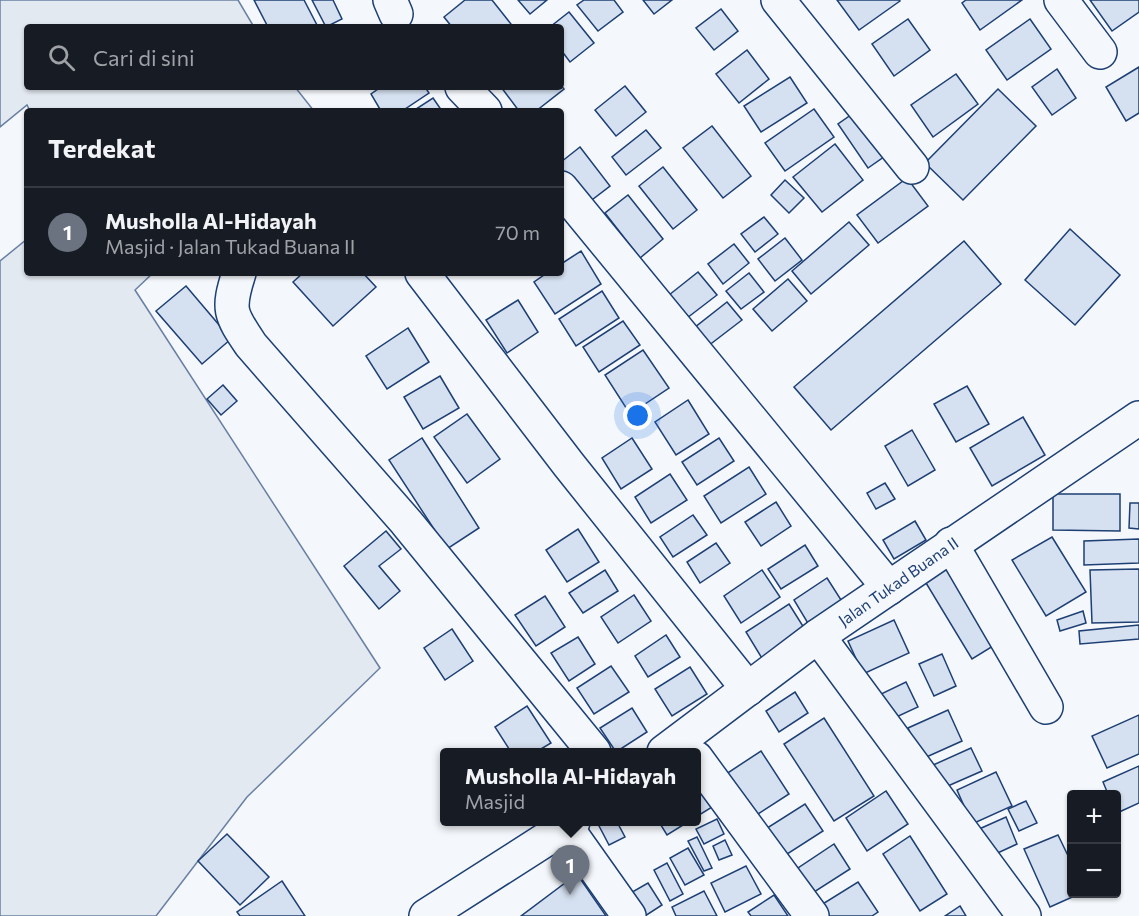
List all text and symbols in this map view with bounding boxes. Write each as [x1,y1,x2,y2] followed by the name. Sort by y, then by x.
[24,24,564,90] search box
[45,41,78,74] icon: search
[93,44,195,71] text: Cari di sini
[48,132,155,163] text: Terdekat
[105,207,317,234] text: Musholla Al-Hidayah
[63,220,72,244] text: 1
[495,220,540,244] text: 70 m
[105,234,355,258] text: Masjid · Jalan Tukad Buana II
[623,401,652,430] your location
[834,532,962,630] street label: Jalan Tukad Buana II
[440,748,701,826] popup
[465,762,676,789] text: Musholla Al-Hidayah
[465,789,525,813] text: Masjid
[1067,790,1121,898] map controls
[1067,790,1121,844] button: +
[1067,844,1121,898] button: −
[550,846,590,895] pin: 1

